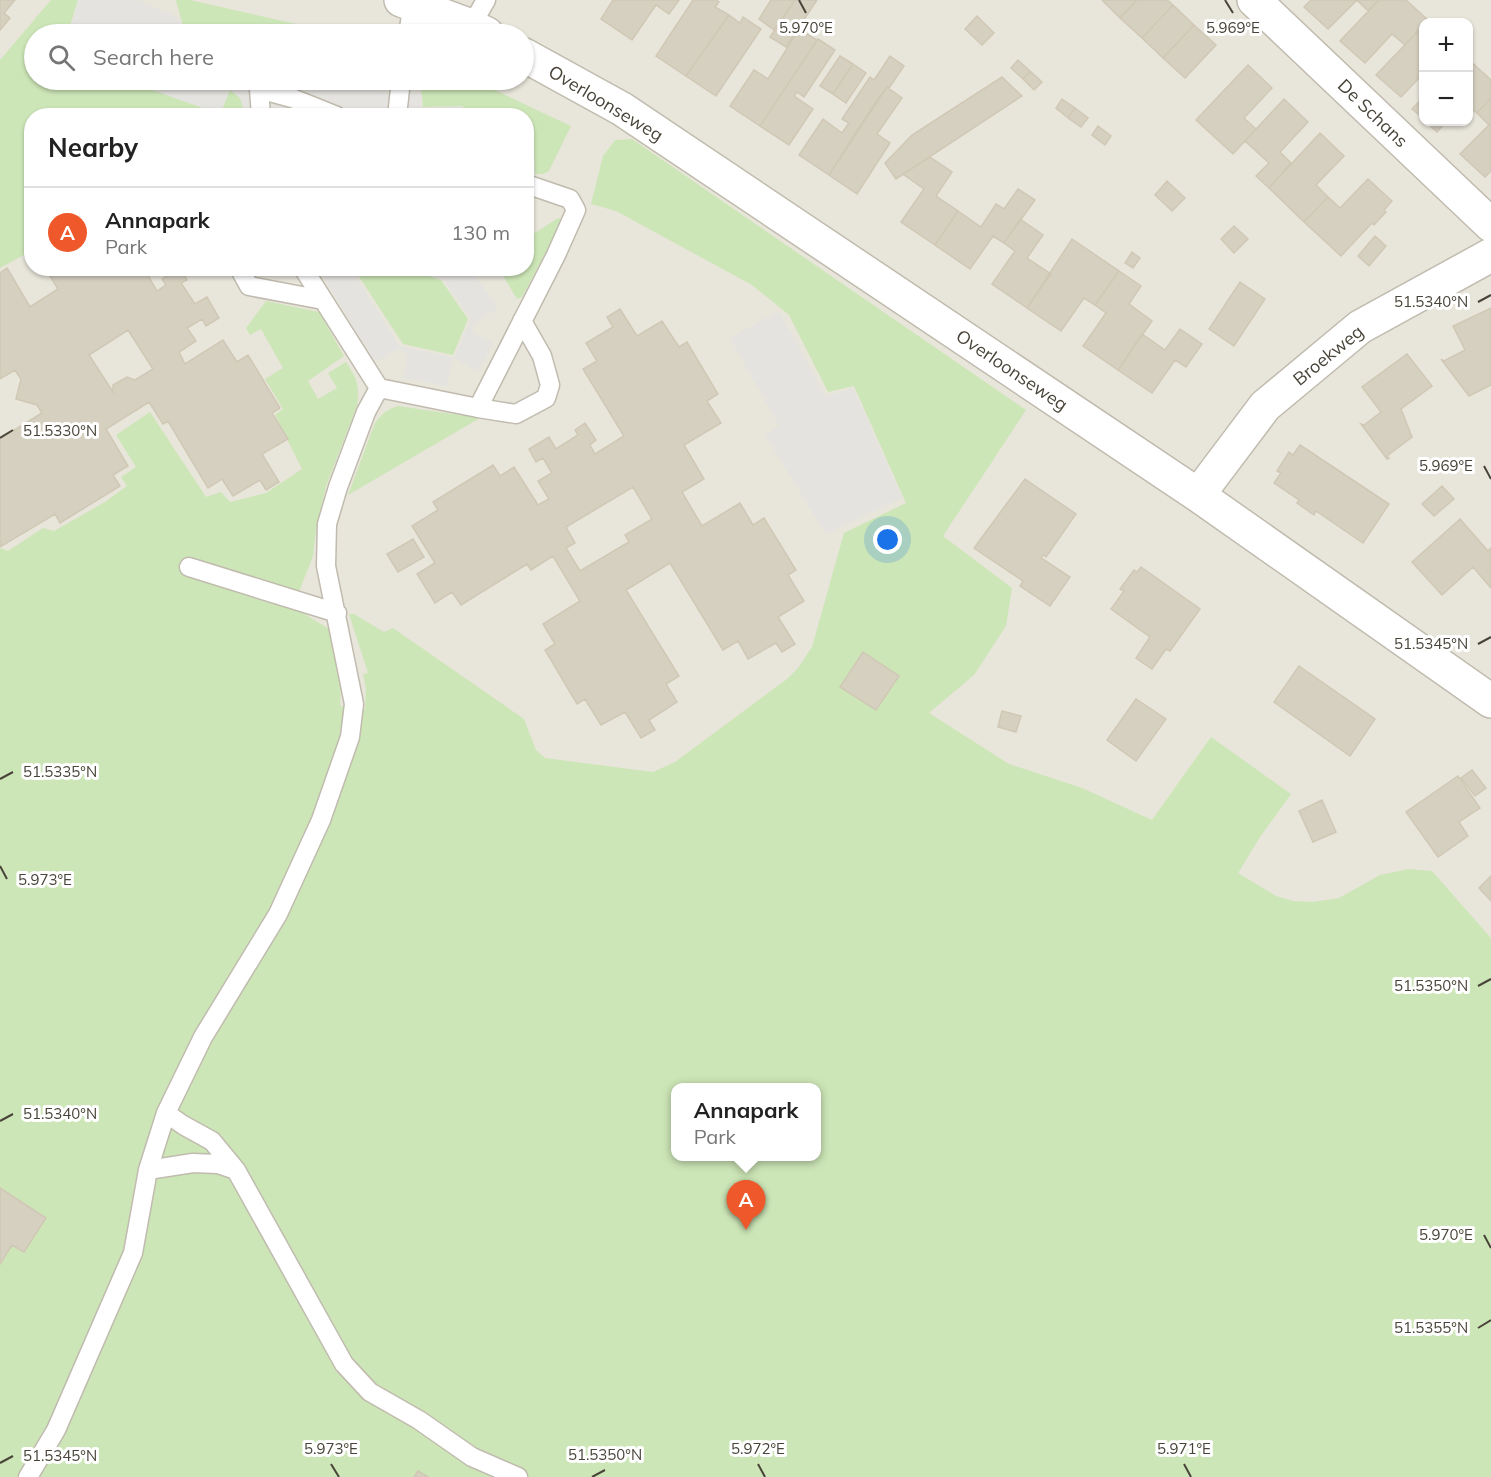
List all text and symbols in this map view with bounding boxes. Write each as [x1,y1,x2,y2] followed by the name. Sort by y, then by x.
[779,18,833,37] text: 5.970°E
[1206,18,1260,37] text: 5.969°E
[1419,18,1473,126] map controls
[1419,18,1473,72] button: +
[24,24,534,90] search box
[45,41,78,74] icon: search
[93,43,214,71] text: Search here
[544,60,668,146] street label: Overloonseweg
[1419,72,1473,126] button: −
[1333,74,1413,152] street label: De Schans
[48,131,138,164] text: Nearby
[105,206,210,234] text: Annapark
[60,220,75,245] text: A
[451,220,510,245] text: 130 m
[105,234,147,259] text: Park
[1394,292,1468,311] text: 51.5340°N
[1288,320,1368,390] street label: Broekweg
[952,324,1072,416] street label: Overloonseweg
[23,421,97,440] text: 51.5330°N
[1419,456,1473,475] text: 5.969°E
[873,525,902,554] your location
[1394,634,1468,653] text: 51.5345°N
[23,762,97,781] text: 51.5335°N
[18,870,72,889] text: 5.973°E
[1394,976,1468,995] text: 51.5350°N
[671,1083,821,1161] popup
[694,1096,798,1124] text: Annapark
[23,1104,97,1123] text: 51.5340°N
[694,1124,736,1149] text: Park
[726,1180,766,1230] pin: A
[1419,1225,1473,1244] text: 5.970°E
[1394,1318,1468,1337] text: 51.5355°N
[304,1439,358,1458] text: 5.973°E
[731,1439,785,1458] text: 5.972°E
[1157,1439,1211,1458] text: 5.971°E
[568,1445,642,1464] text: 51.5350°N
[23,1446,97,1465] text: 51.5345°N

